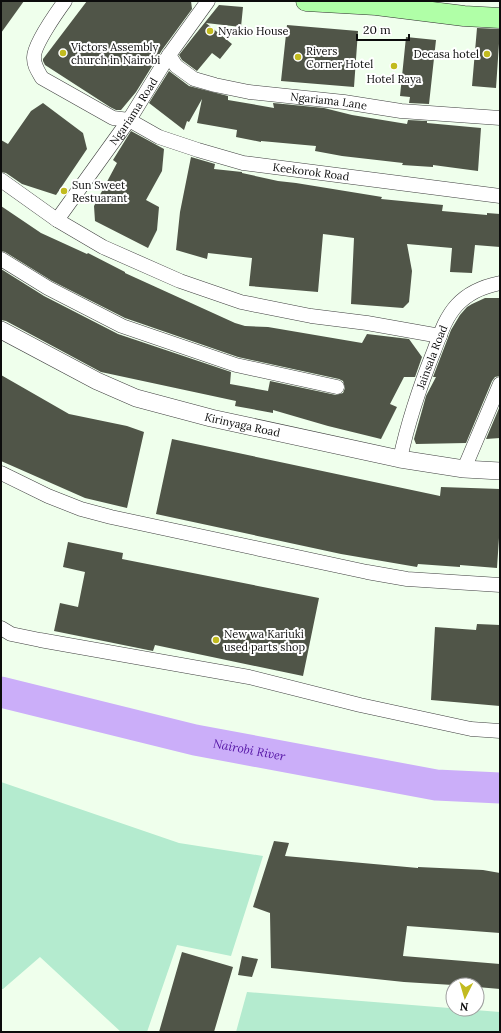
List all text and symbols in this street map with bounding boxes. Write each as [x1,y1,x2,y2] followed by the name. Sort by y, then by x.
[357,16,409,42] scale bar
[363,22,391,37] text: 20 m
[218,24,289,38] place label: Nyakio House
[205,26,215,36] marker: Nyakio House
[70,40,160,67] place label: Victors Assembly church in Nairobi
[306,44,373,71] place label: Rivers Corner Hotel
[413,47,479,61] place label: Decasa hotel
[58,48,68,58] marker: Victors Assembly church in Nairobi
[482,49,492,59] marker: Decasa hotel
[293,52,303,62] marker: Rivers Corner Hotel
[389,61,399,71] marker: Hotel Raya
[367,72,422,86] place label: Hotel Raya
[106,75,161,148] street label: Ngariama Road
[290,89,368,113] street label: Ngariama Lane
[272,160,351,184] street label: Keekorok Road
[72,178,128,205] place label: Sun Sweet Restuarant
[59,186,69,196] marker: Sun Sweet Restuarant
[413,322,450,392] street label: Jainsala Road
[203,410,282,440] street label: Kirinyaga Road
[224,627,305,654] place label: New wa Kariuki used parts shop
[211,635,221,645] marker: New wa Kariuki used parts shop
[212,736,287,764] water label: Nairobi River
[445,977,485,1017] north arrow
[459,1000,469,1014] text: N

